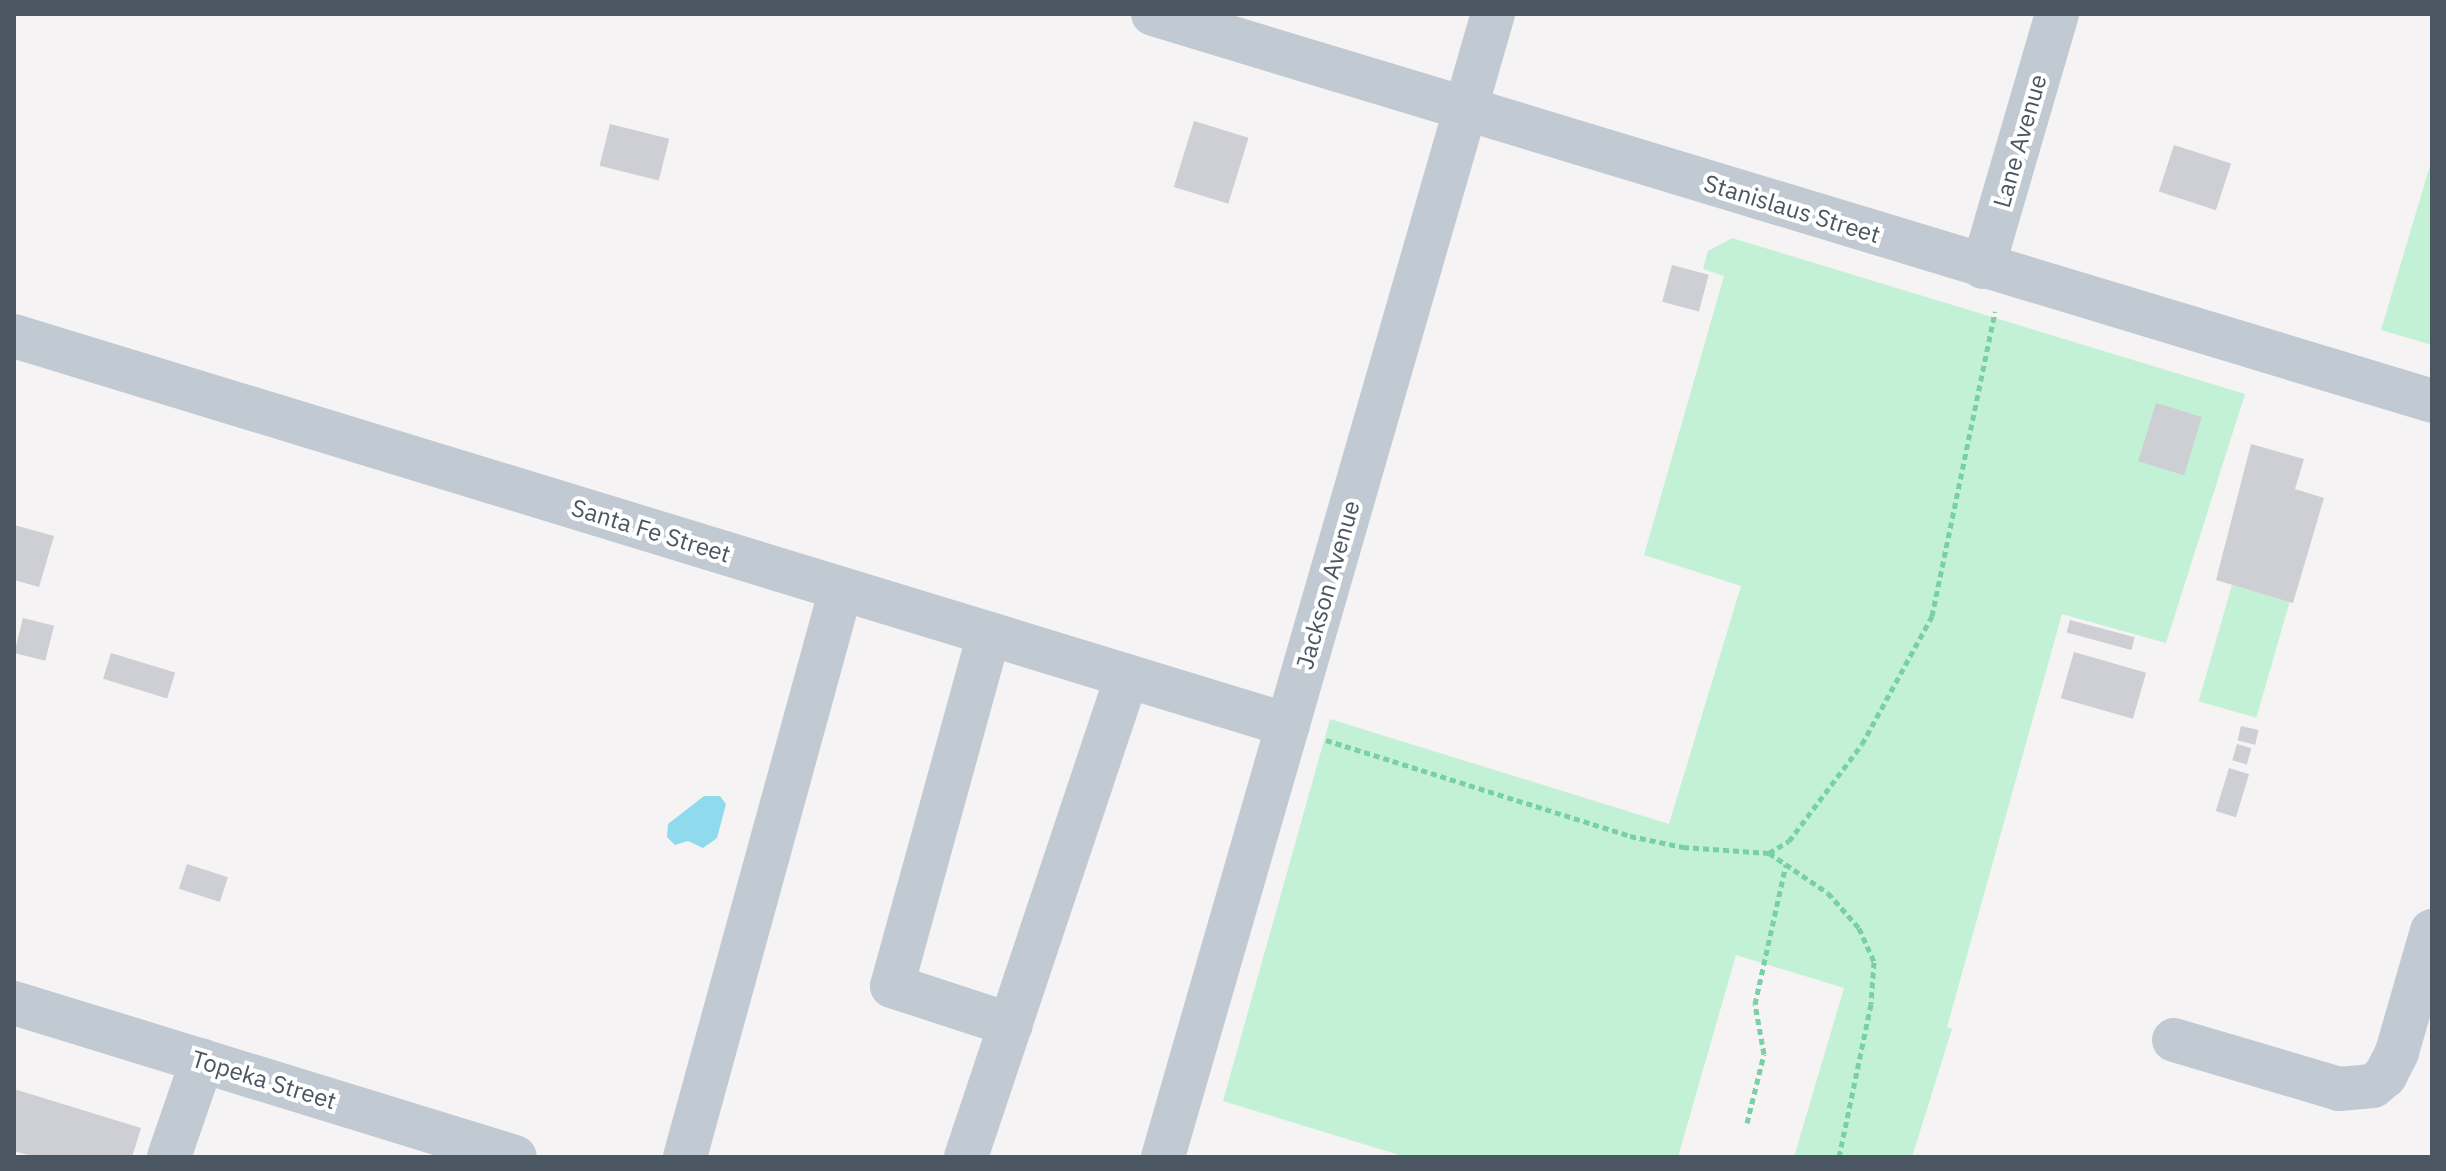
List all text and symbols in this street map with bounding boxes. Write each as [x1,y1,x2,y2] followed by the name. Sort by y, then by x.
[1987,71,2053,211] street label: Lane Avenue
[1700,169,1884,249] street label: Stanislaus Street
[568,493,734,569] street label: Santa Fe Street
[1290,497,1366,673] street label: Jackson Avenue
[188,1044,340,1116] street label: Topeka Street

